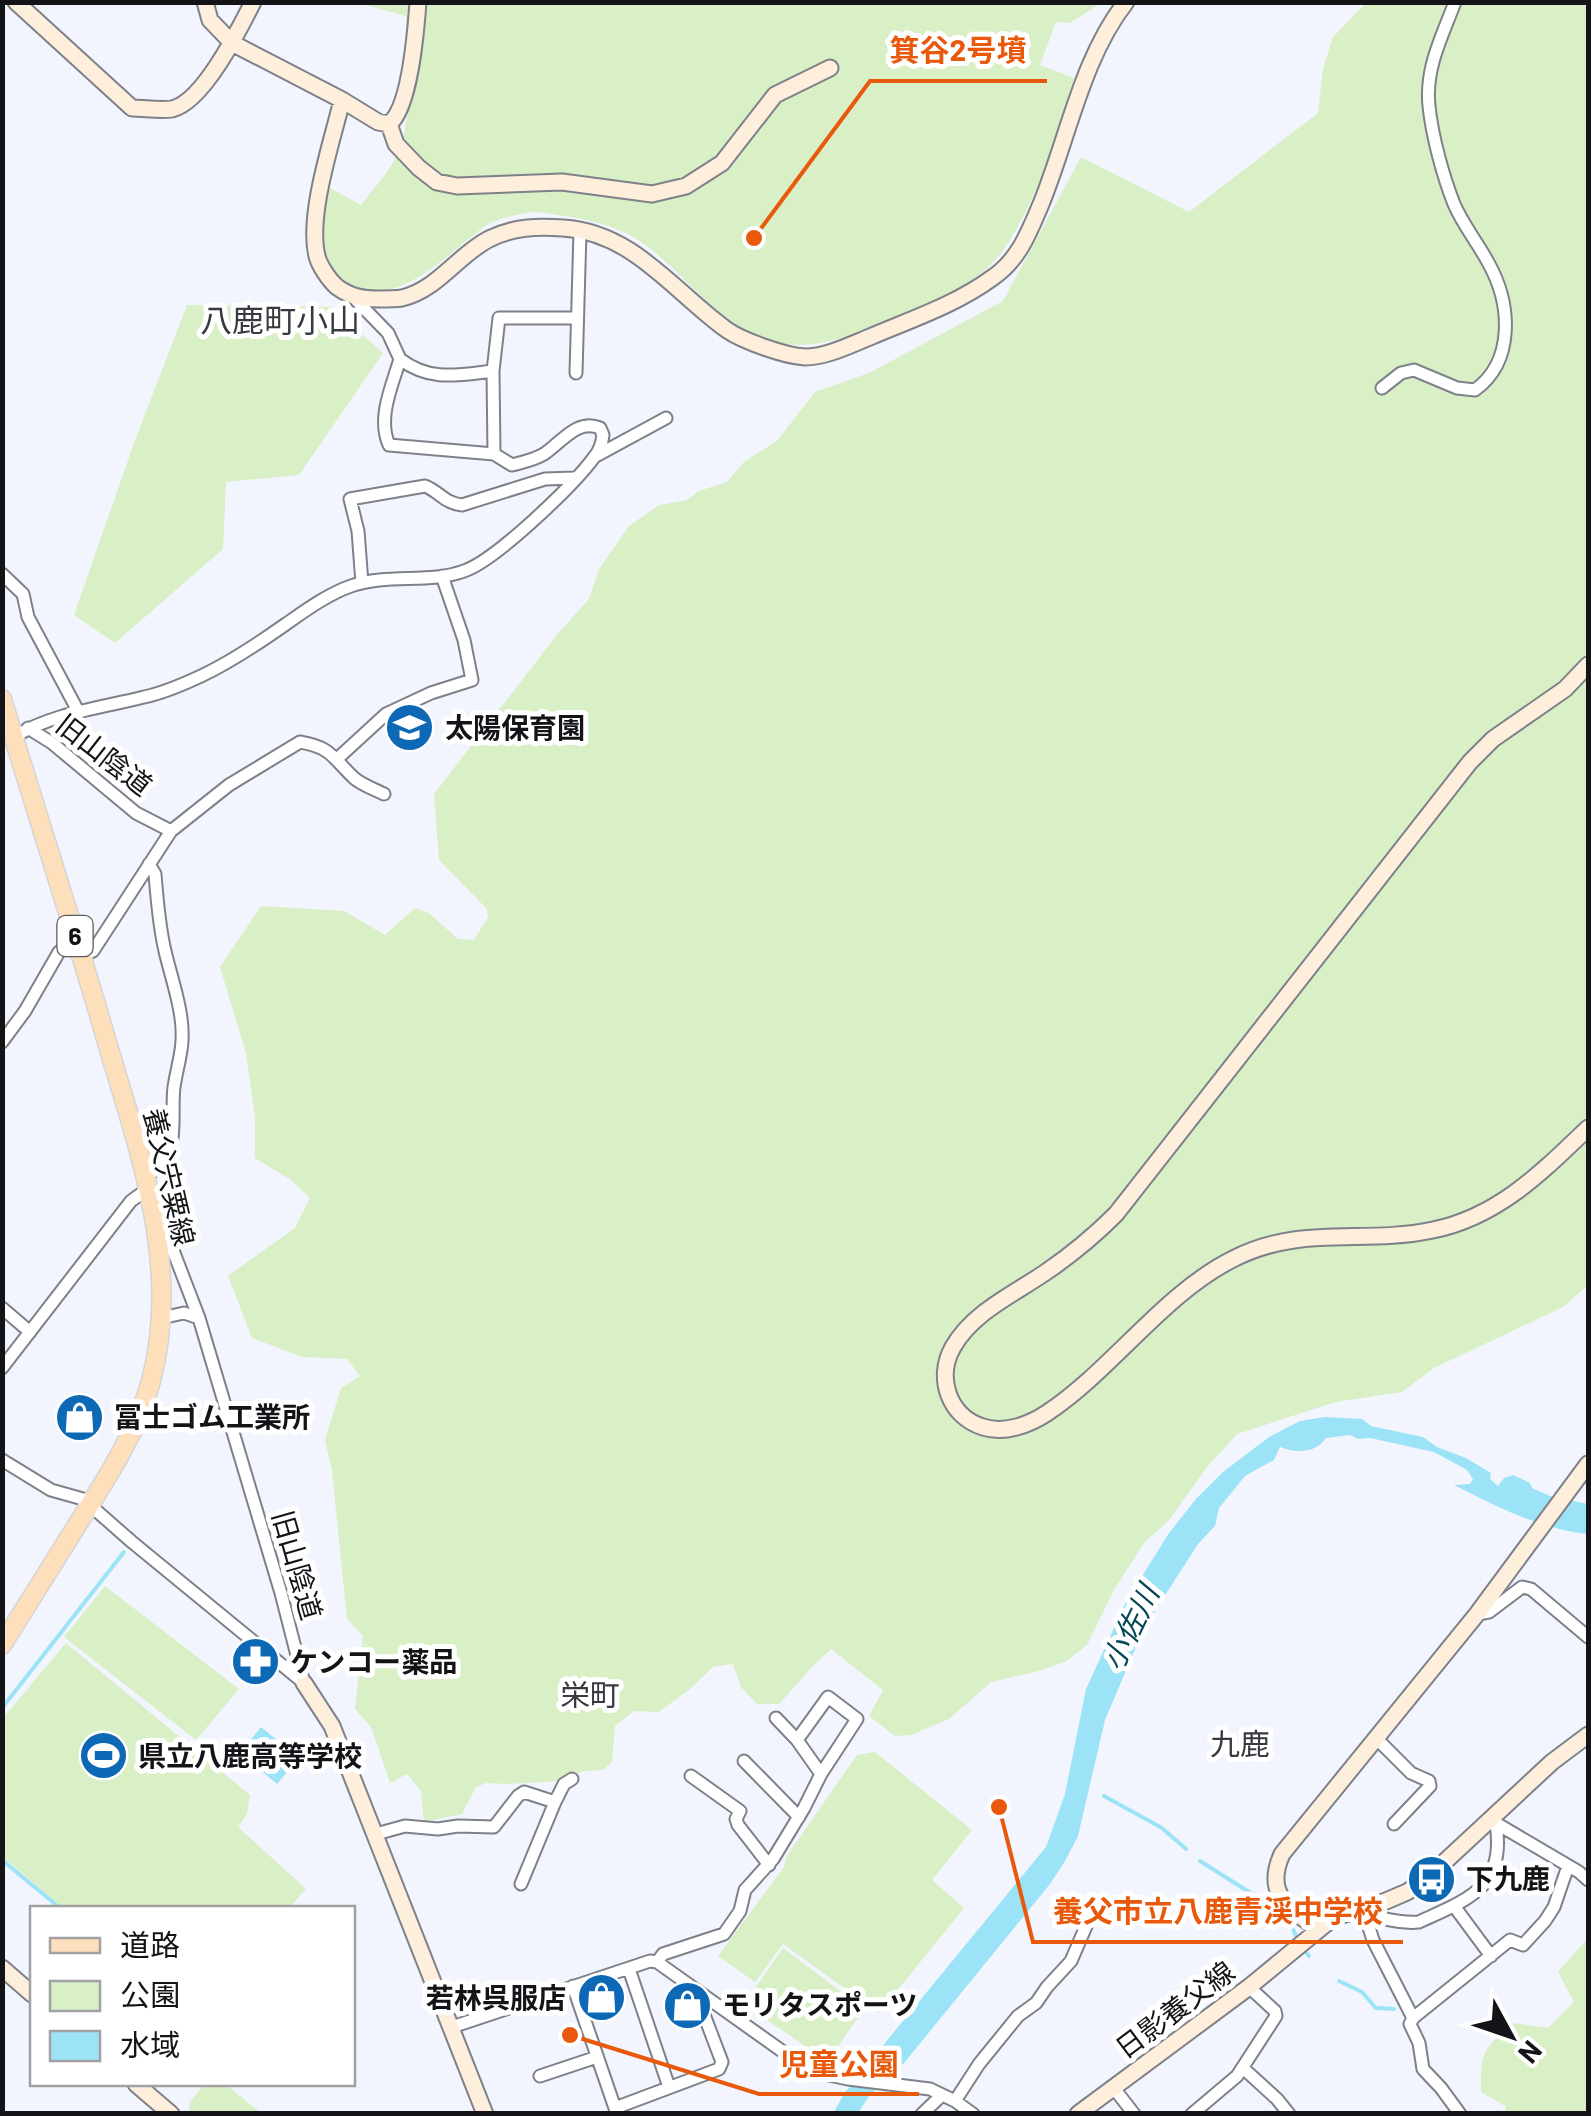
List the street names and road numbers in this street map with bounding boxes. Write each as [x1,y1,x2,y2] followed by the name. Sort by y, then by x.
[50,706,159,802] street label: 旧山陰道
[58,916,92,956] road number: 6
[138,1105,202,1249] street label: 養父宍粟線
[266,1506,330,1623] street label: 旧山陰道
[1108,1953,1241,2065] street label: 日影養父線

